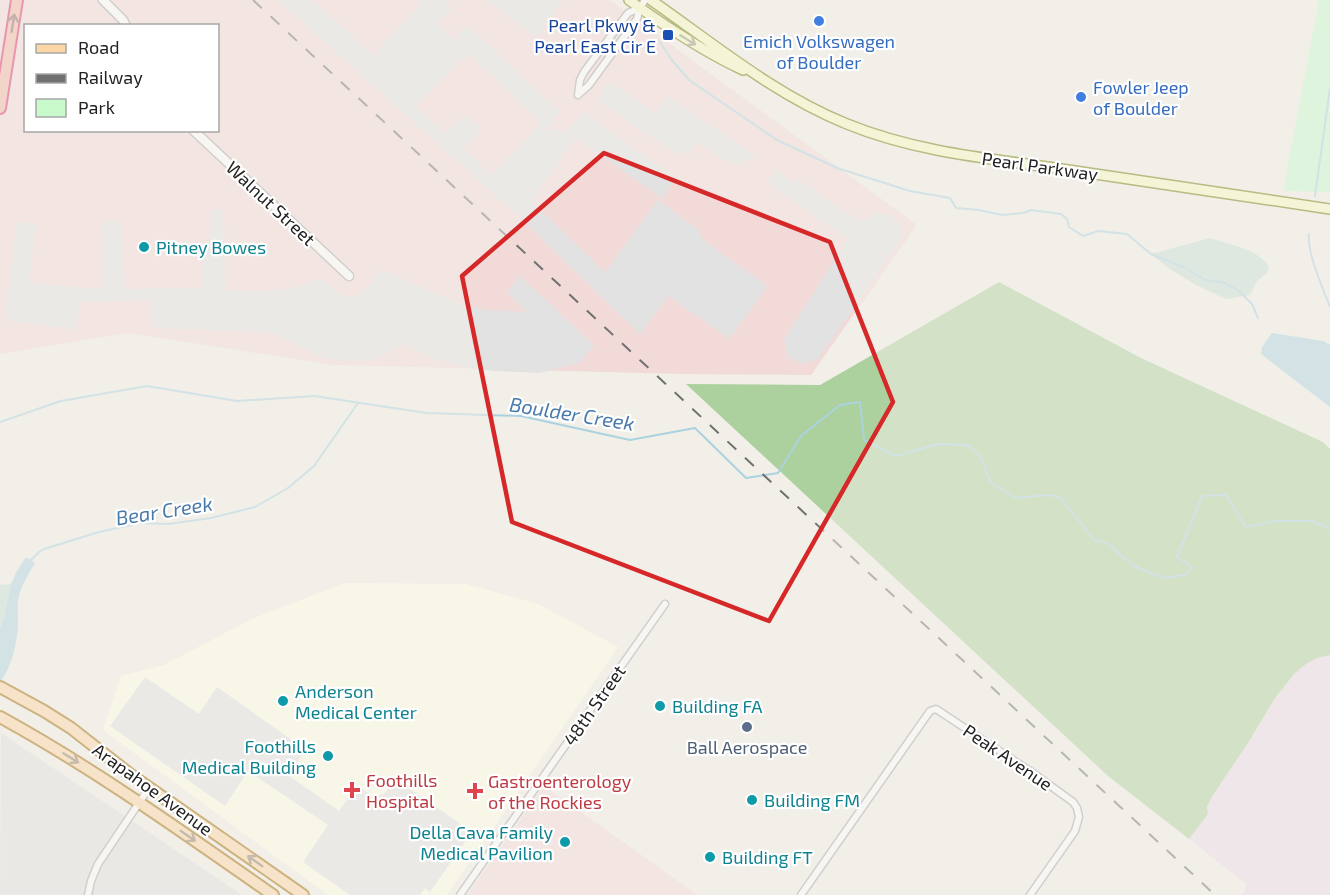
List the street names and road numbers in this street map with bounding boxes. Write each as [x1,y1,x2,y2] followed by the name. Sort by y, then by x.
[980,147,1100,185] street label: Pearl Parkway
[222,156,320,250] street label: Walnut Street
[558,660,630,750] street label: 48th Street
[959,719,1057,795] street label: Peak Avenue
[89,738,217,840] street label: Arapahoe Avenue

